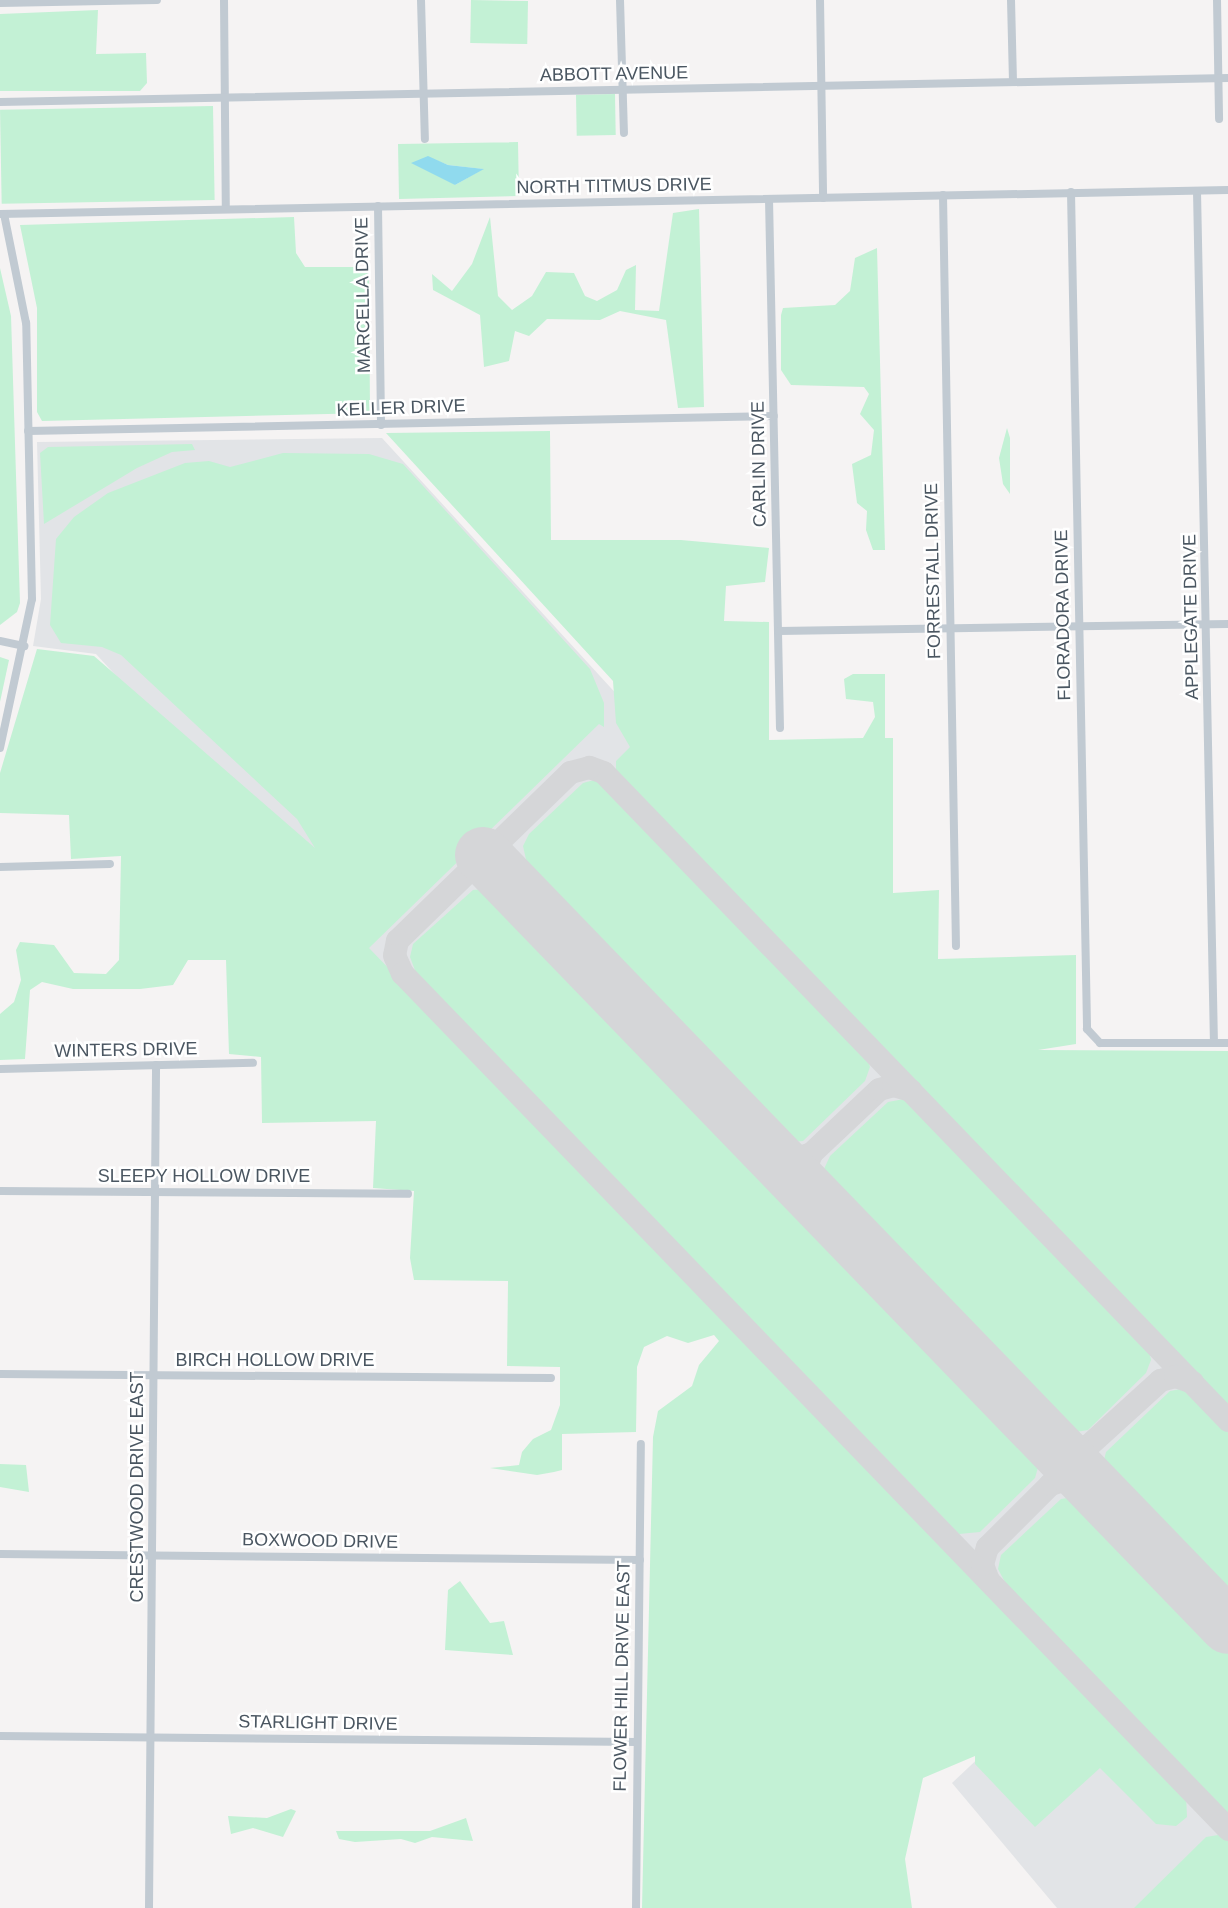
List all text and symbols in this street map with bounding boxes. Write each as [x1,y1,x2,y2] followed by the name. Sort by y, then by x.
[539,62,689,86] street label: ABBOTT AVENUE
[516,173,712,199] street label: NORTH TITMUS DRIVE
[351,216,375,374] street label: MARCELLA DRIVE
[336,395,466,421] street label: KELLER DRIVE
[747,401,771,527] street label: CARLIN DRIVE
[921,482,945,660] street label: FORRESTALL DRIVE
[1051,529,1075,701] street label: FLORADORA DRIVE
[1179,534,1203,700] street label: APPLEGATE DRIVE
[54,1038,198,1062] street label: WINTERS DRIVE
[97,1165,311,1187] street label: SLEEPY HOLLOW DRIVE
[175,1349,375,1371] street label: BIRCH HOLLOW DRIVE
[126,1371,148,1603] street label: CRESTWOOD DRIVE EAST
[242,1529,398,1553] street label: BOXWOOD DRIVE
[609,1560,635,1792] street label: FLOWER HILL DRIVE EAST
[238,1711,398,1735] street label: STARLIGHT DRIVE

